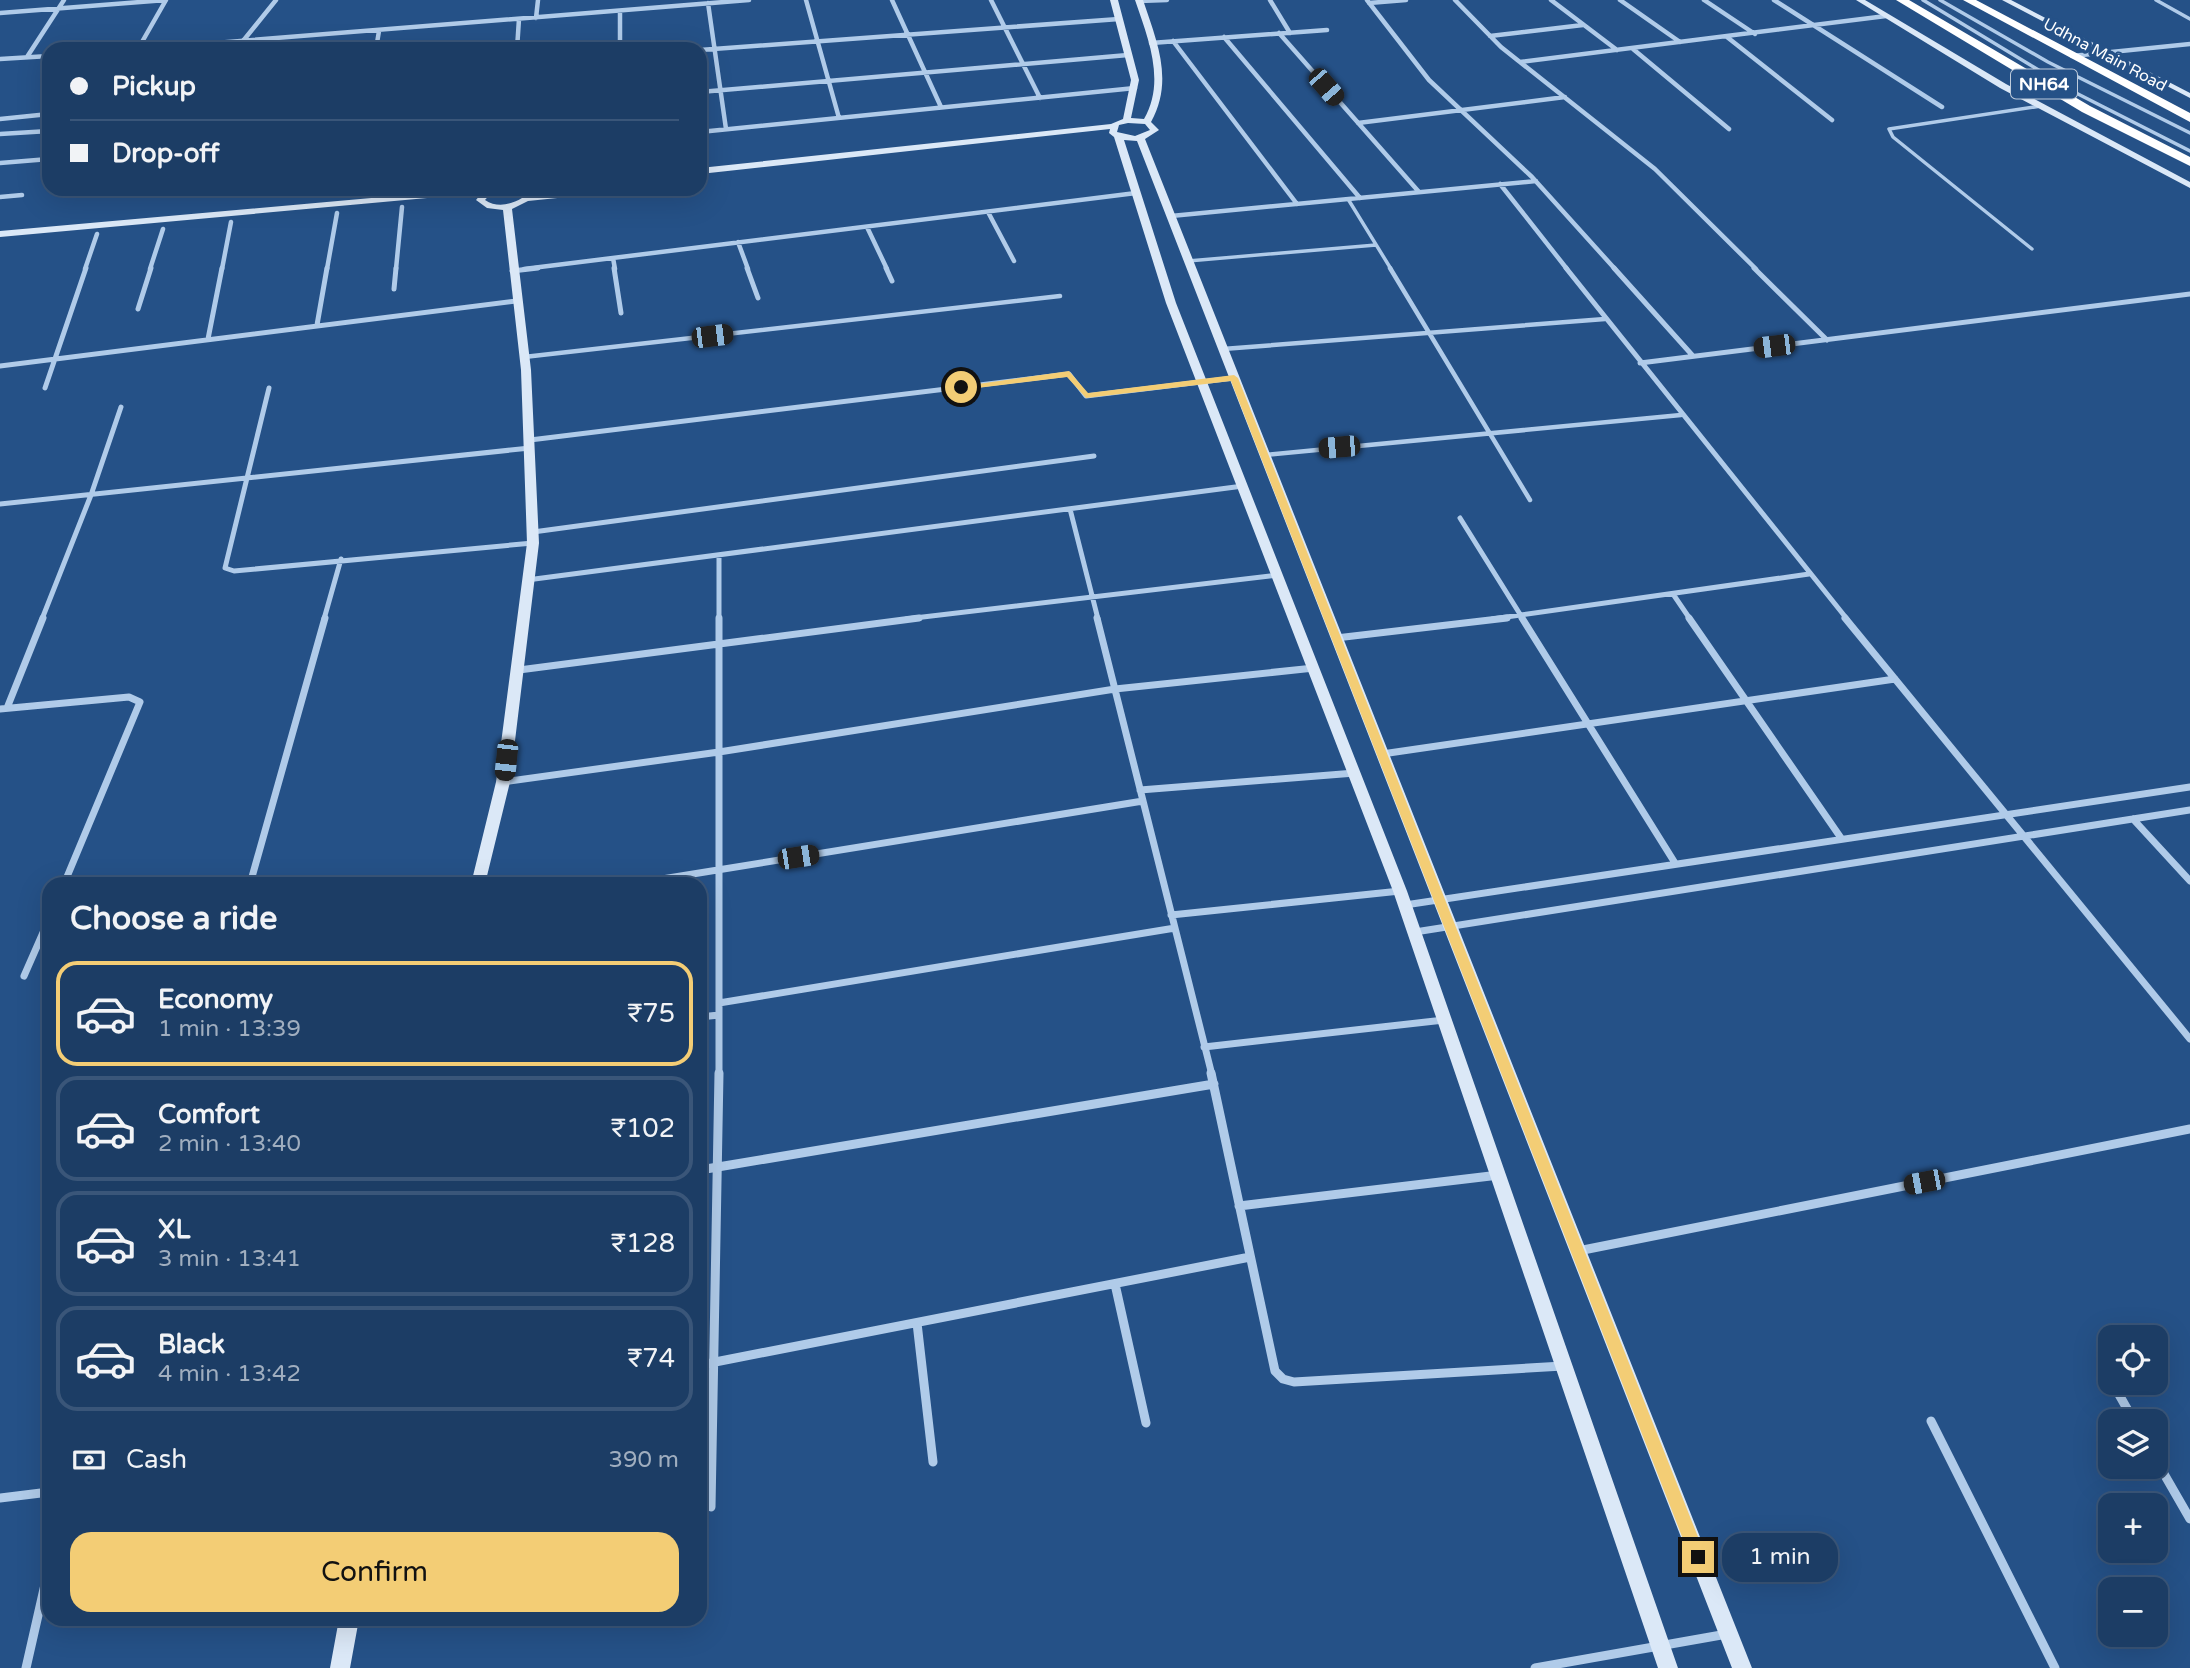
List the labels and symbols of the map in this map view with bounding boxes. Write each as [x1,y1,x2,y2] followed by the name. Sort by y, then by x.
[2040,14,2170,96] street label: Udhna Main Road
[1305,64,1348,110] car
[2011,70,2077,98] road number: NH64
[690,323,735,349] car
[1752,333,1797,359] car
[945,371,977,403] route start
[1318,435,1361,459] car
[494,738,519,782] car
[776,843,821,871] car
[1902,1168,1947,1196] car
[1722,1532,1838,1582] callout: 1 min
[1682,1541,1714,1573] route end

